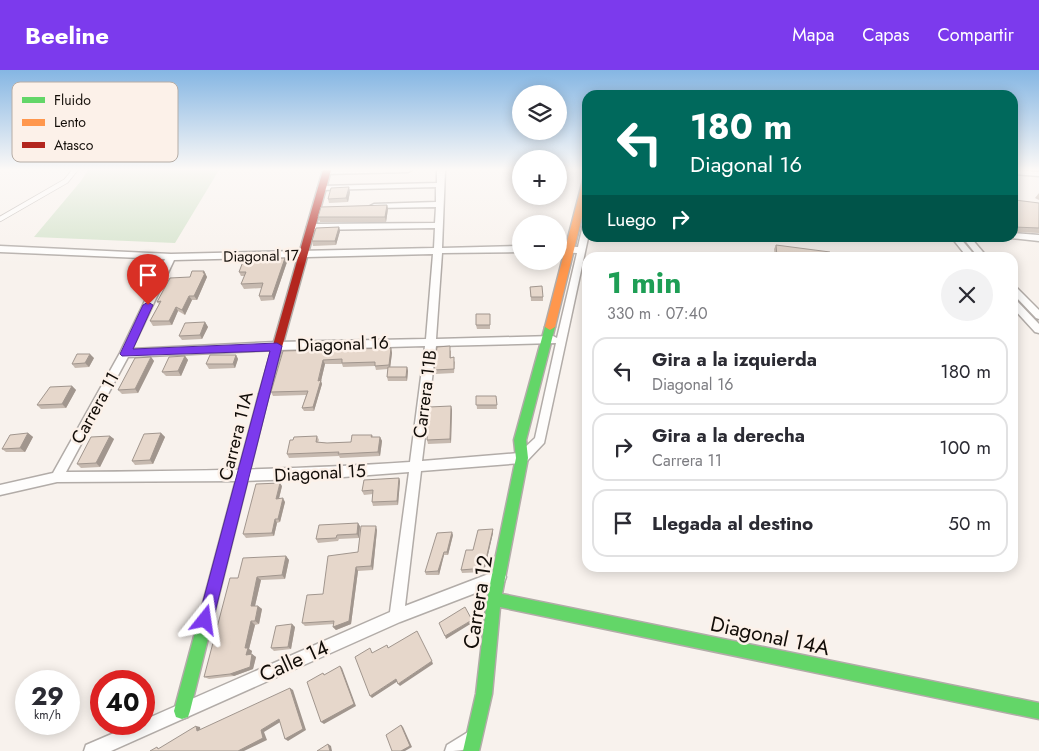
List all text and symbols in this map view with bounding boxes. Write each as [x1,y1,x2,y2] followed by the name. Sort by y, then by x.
[25,18,109,53] text: Beeline
[792,22,834,48] text: Mapa
[862,22,910,48] text: Capas
[938,22,1014,48] text: Compartir
[12,82,178,162] legend
[512,85,567,270] map controls
[512,85,567,140] button: layers
[54,90,91,110] text: Fluido
[690,102,792,152] text: 180 m
[607,110,672,175] icon: left
[54,112,86,132] text: Lento
[54,135,94,155] text: Atasco
[690,148,802,180] text: Diagonal 16
[512,150,567,205] button: +
[666,205,694,233] icon: right
[607,206,656,233] text: Luego
[512,215,567,270] button: −
[223,244,299,268] street label: Diagonal 17
[127,254,169,305] pin
[134,261,162,289] icon: arrive
[607,261,681,304] text: 1 min
[941,269,993,321] button: close
[607,302,707,325] text: 330 m · 07:40
[297,329,389,359] street label: Diagonal 16
[652,346,817,373] text: Gira a la izquierda
[407,348,443,440] street label: Carrera 11B
[609,357,637,385] icon: left
[940,358,991,385] text: 180 m
[65,367,125,449] street label: Carrera 11
[652,373,734,396] text: Diagonal 16
[212,389,260,483] street label: Carrera 11A
[652,422,805,449] text: Gira a la derecha
[609,433,637,461] icon: right
[939,434,991,461] text: 100 m
[652,449,722,472] text: Carrera 11
[274,458,366,488] street label: Diagonal 15
[609,509,637,537] icon: arrive
[652,510,813,537] text: Llegada al destino
[948,510,991,537] text: 50 m
[456,553,500,651] street label: Carrera 12
[178,593,230,645] position arrow
[708,609,832,663] street label: Diagonal 14A
[255,632,333,690] street label: Calle 14
[90,670,155,735] speed limit sign: 40
[31,678,64,714] text: 29
[34,706,61,724] text: km/h

